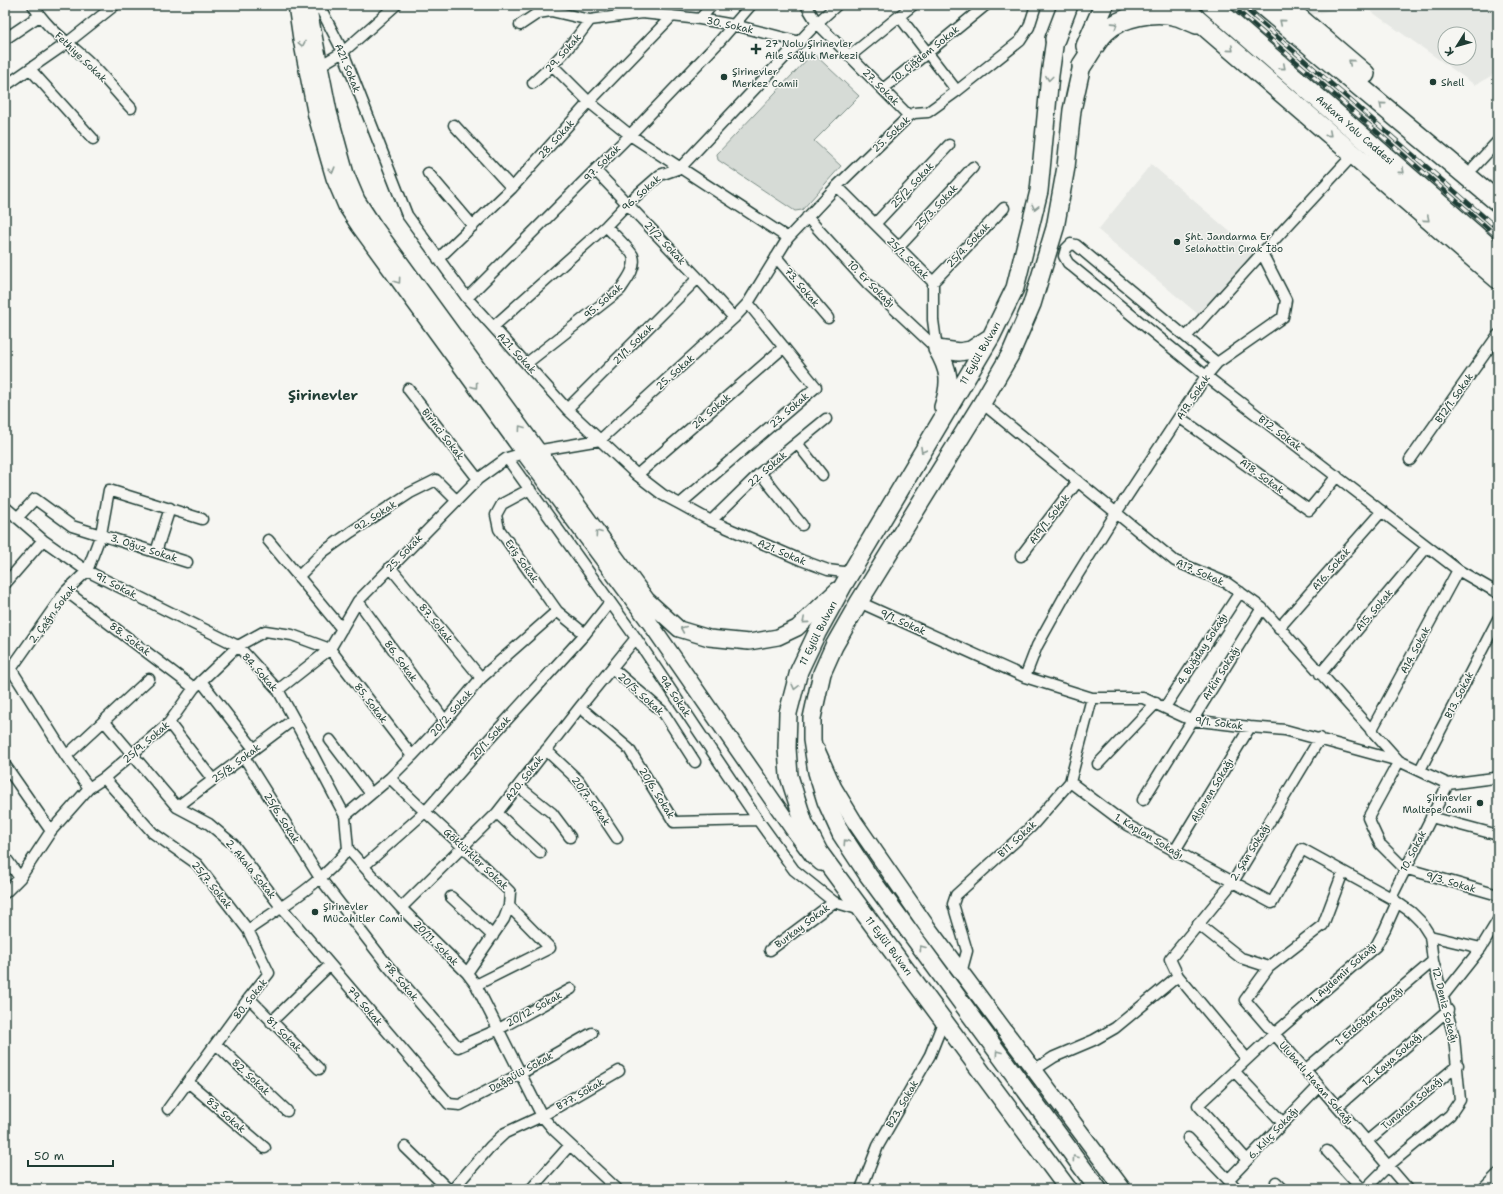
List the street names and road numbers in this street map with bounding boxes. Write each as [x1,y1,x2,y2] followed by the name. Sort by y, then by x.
[705,14,755,36] street label: 30. Sokak
[888,22,962,85] street label: 10. Çiğdem Sokak
[52,29,110,85] street label: Fethiye Sokak
[542,31,584,75] street label: 29. Sokak
[332,42,364,95] street label: A21. Sokak
[860,66,902,108] street label: 27. Sokak
[1313,93,1397,168] street label: Ankara Yolu Caddesi
[869,113,913,155] street label: 25. Sokak
[535,117,577,161] street label: 28. Sokak
[581,142,623,184] street label: 97. Sokak
[888,159,937,210] street label: 25/2. Sokak
[619,172,663,214] street label: 96. Sokak
[912,181,961,232] street label: 25/3. Sokak
[641,218,689,268] street label: 21/2. Sokak
[944,220,993,270] street label: 25/4. Sokak
[884,234,932,282] street label: 25/1. Sokak
[845,258,897,310] street label: 10. Er Sokağı
[782,265,822,310] street label: 73. Sokak
[581,280,625,321] street label: 95. Sokak
[957,319,1003,387] street label: 11 Eylül Bulvarı
[610,321,656,367] street label: 21/1. Sokak
[495,330,540,376] street label: A21. Sokak
[653,351,697,393] street label: 25. Sokak
[1432,370,1476,426] street label: B12/1. Sokak
[1173,372,1213,422] street label: A19. Sokak
[767,389,811,431] street label: 23. Sokak
[689,390,733,431] street label: 24. Sokak
[419,406,467,462] street label: Birinci Sokak
[1256,413,1304,454] street label: B12. Sokak
[745,448,790,490] street label: 22. Sokak
[1237,455,1287,497] street label: A18. Sokak
[1026,491,1072,547] street label: A19/1. Sokak
[351,497,399,534] street label: 92. Sokak
[109,531,179,565] street label: 3. Oğuz Sokak
[383,531,425,575] street label: 25. Sokak
[756,536,809,568] street label: A21. Sokak
[502,537,542,585] street label: Eriş Sokak
[1309,545,1353,593] street label: A16. Sokak
[1174,556,1226,588] street label: A17. Sokak
[93,569,139,601] street label: 91. Sokak
[26,582,78,646] street label: 2. Çağrı Sokak
[1353,586,1396,634] street label: A15. Sokak
[796,598,840,668] street label: 11 Eylül Bulvarı
[416,601,456,646] street label: 87. Sokak
[878,606,928,638] street label: 9/1. Sokak
[1174,611,1230,687] street label: 4. Buğday Sokağı
[107,619,153,659] street label: 88. Sokak
[1397,624,1433,676] street label: A14. Sokak
[382,638,421,684] street label: 86. Sokak
[1199,644,1243,702] street label: Arkin Sokağı
[239,650,281,694] street label: 84. Sokak
[1442,669,1476,721] street label: B13. Sokak
[615,670,667,718] street label: 20/5. Sokak
[656,673,694,720] street label: 94. Sokak
[352,680,391,726] street label: 85. Sokak
[427,687,475,739] street label: 20/2. Sokak
[467,713,513,763] street label: 20/1. Sokak
[1194,714,1244,732] street label: 9/1. Sokak
[120,718,172,766] street label: 25/9. Sokak
[209,740,263,786] street label: 25/8. Sokak
[502,752,546,803] street label: A20. Sokak
[1188,756,1236,824] street label: Alperen Sokağı
[636,765,678,821] street label: 20/6. Sokak
[569,774,613,828] street label: 20/7. Sokak
[261,790,303,846] street label: 25/6. Sokak
[1112,810,1186,862] street label: 1. Kaplan Sokağı
[995,818,1039,860] street label: B11. Sokak
[1227,821,1273,883] street label: 2. Şan Sokağı
[441,826,511,893] street label: Göktürkler Sokak
[1397,828,1429,874] street label: 10. Sokak
[223,837,279,902] street label: 2. Akala Sokak
[189,859,235,911] street label: 25/7. Sokak
[1424,869,1478,895] street label: 9/3. Sokak
[772,901,832,951] street label: Burkay Sokak
[862,914,916,978] street label: 11 Eylül Bulvarı
[411,918,462,969] street label: 20/11. Sokak
[1307,940,1379,1006] street label: 1. Aydemir Sokağı
[381,959,422,1004] street label: 78. Sokak
[1429,966,1461,1044] street label: 12. Deniz Sokağı
[230,976,270,1022] street label: 80. Sokak
[344,984,386,1029] street label: 79. Sokak
[1332,984,1406,1048] street label: 1. Erdoğan Sokağı
[504,988,564,1030] street label: 20/12. Sokak
[264,1014,305,1055] street label: 81. Sokak
[1359,1029,1425,1089] street label: 12. Kaya Sokağı
[1276,1039,1356,1127] street label: Ulubatlı Hasan Sokağı
[487,1049,556,1095] street label: Dağgülü Sokak
[229,1056,273,1098] street label: 82. Sokak
[1378,1073,1446,1133] street label: Tunahan Sokağı
[554,1075,606,1113] street label: B77. Sokak
[883,1077,921,1130] street label: B23. Sokak
[204,1094,248,1136] street label: 83. Sokak
[1245,1104,1301,1162] street label: 6. Kılıç Sokağı

